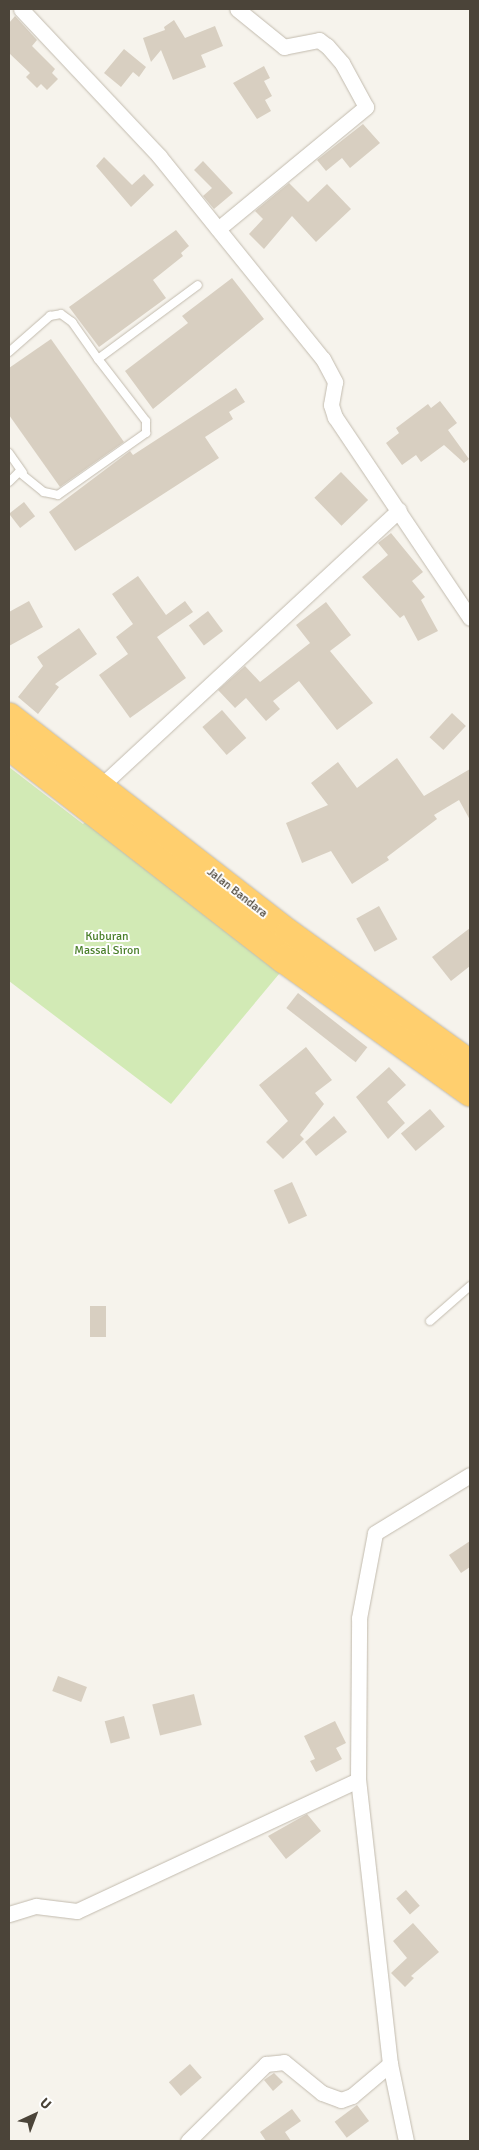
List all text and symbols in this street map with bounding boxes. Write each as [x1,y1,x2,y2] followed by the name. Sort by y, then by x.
[204,865,270,921] street label: Jalan Bandara
[74,930,140,958] park label: Kuburan Massal Siron
[10,2090,60,2140] north arrow
[36,2094,55,2113] text: U

